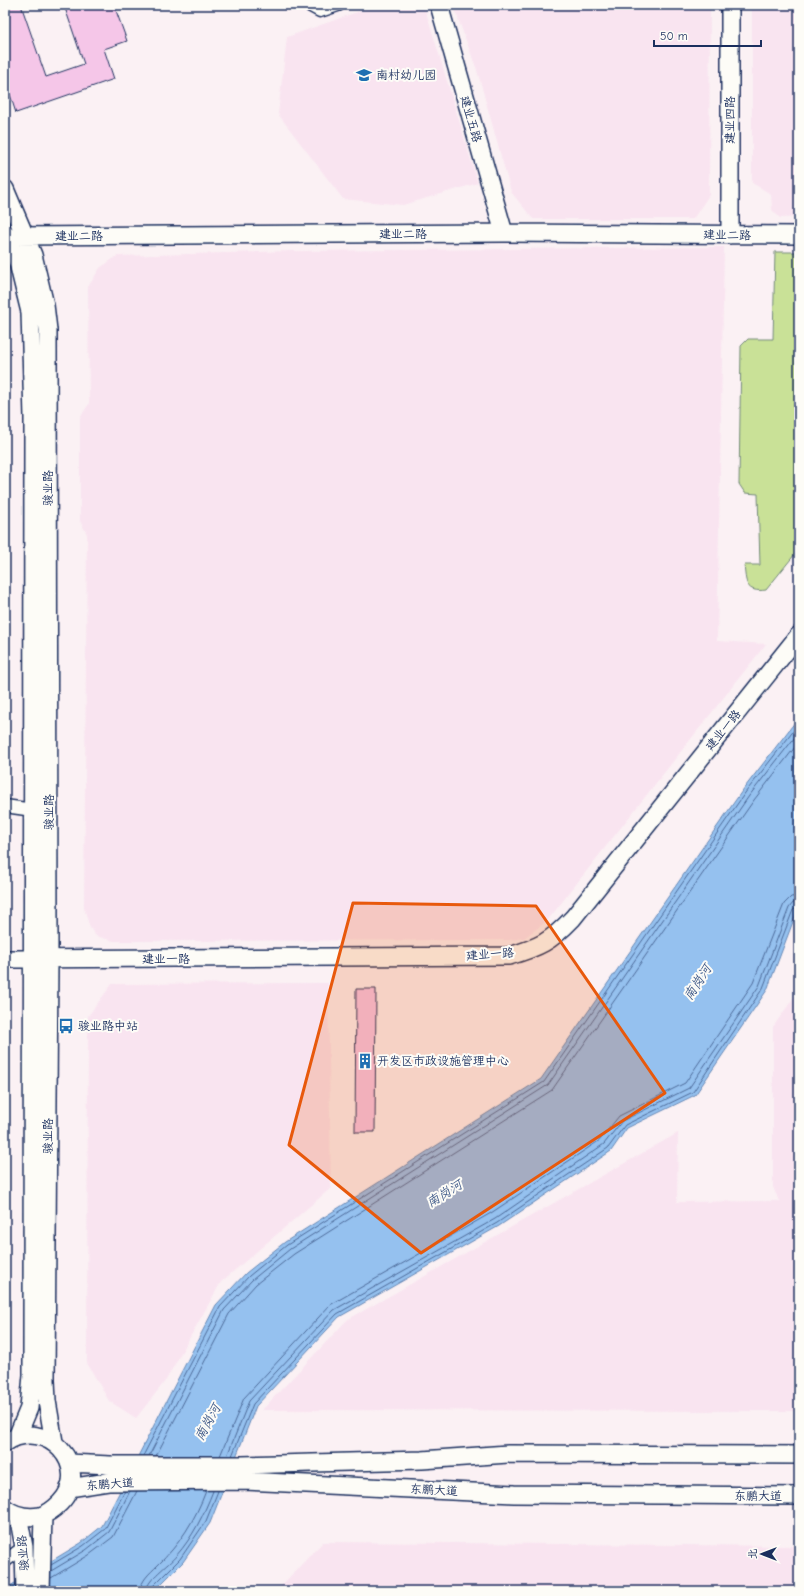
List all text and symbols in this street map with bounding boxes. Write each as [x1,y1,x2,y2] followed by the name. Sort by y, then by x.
[654,22,761,48] scale bar
[660,29,688,43] text: 50 m
[355,66,373,84] school or university icon: 南村幼儿园
[376,68,436,82] place label: 南村幼儿园
[458,94,484,144] street label: 建业五路
[723,96,737,144] street label: 建业四路
[379,227,427,241] street label: 建业二路
[703,228,751,242] street label: 建业二路
[55,229,103,243] street label: 建业二路
[41,470,55,506] street label: 骏业路
[702,707,744,753] street label: 建业一路
[42,794,56,830] street label: 骏业路
[466,945,514,963] street label: 建业一路
[142,952,190,966] street label: 建业一路
[681,960,715,1003] water label: 南岗河
[57,1017,75,1035] bus stop icon: 骏业路中站
[78,1019,138,1033] place label: 骏业路中站
[356,1052,374,1070] building icon: 开发区市政设施管理中心
[377,1054,509,1068] place label: 开发区市政设施管理中心
[41,1118,55,1154] street label: 骏业路
[424,1176,466,1210] water label: 南岗河
[191,1400,224,1443] water label: 南岗河
[86,1475,134,1493] street label: 东鹏大道
[410,1482,458,1498] street label: 东鹏大道
[734,1489,782,1503] street label: 东鹏大道
[14,1534,32,1572] street label: 骏业路
[742,1534,782,1574] north arrow
[746,1549,759,1560] text: 北

